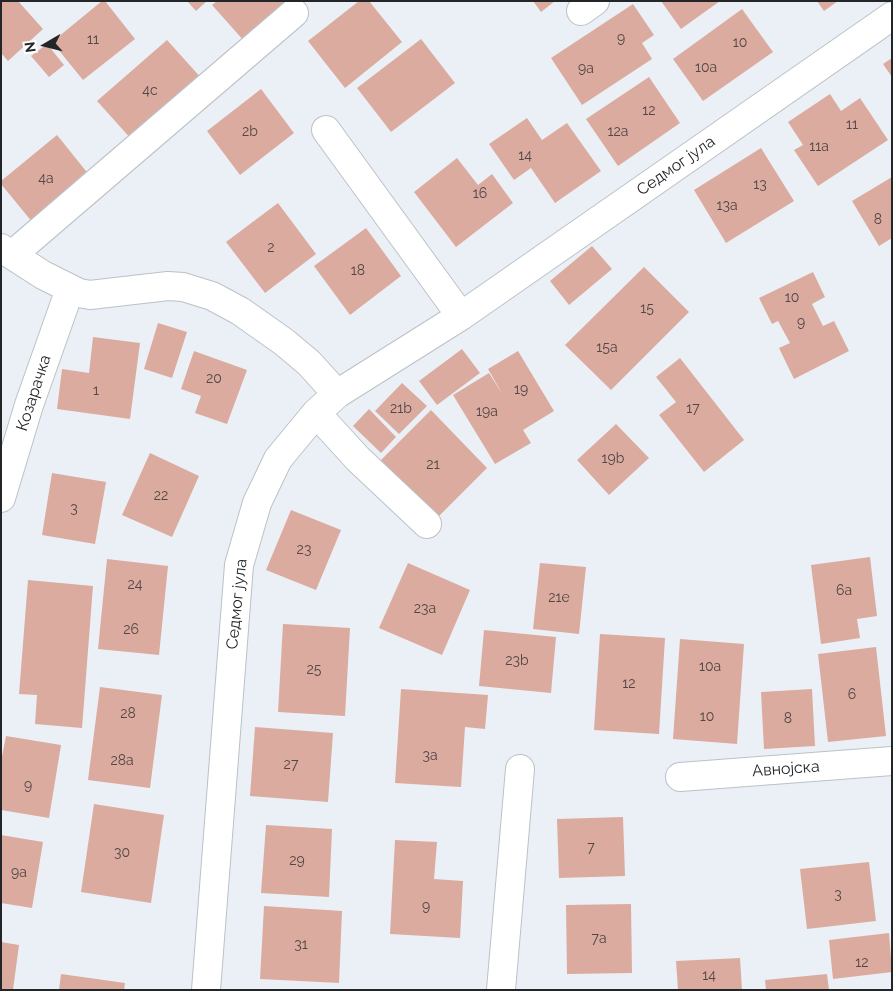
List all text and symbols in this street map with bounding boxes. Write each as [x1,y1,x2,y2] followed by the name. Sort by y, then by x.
[20,20,70,70] north arrow
[617,31,625,47] house number: 9
[87,32,99,48] house number: 11
[733,35,747,51] house number: 10
[21,41,39,53] text: N
[695,60,717,76] house number: 10a
[578,61,594,77] house number: 9a
[142,83,158,99] house number: 4c
[642,103,656,119] house number: 12
[846,117,858,133] house number: 11
[242,124,258,140] house number: 2b
[608,124,628,140] house number: 12a
[633,132,719,200] street label: Седмог јула
[809,139,829,155] house number: 11a
[518,148,532,164] house number: 14
[38,171,54,187] house number: 4a
[753,177,767,193] house number: 13
[473,186,487,202] house number: 16
[716,198,738,214] house number: 13a
[874,212,882,228] house number: 8
[267,240,275,256] house number: 2
[351,263,365,279] house number: 18
[785,290,799,306] house number: 10
[640,301,654,317] house number: 15
[797,315,805,331] house number: 9
[596,340,618,356] house number: 15a
[13,352,55,434] street label: Козарачка
[206,371,222,387] house number: 20
[514,382,528,398] house number: 19
[93,383,99,399] house number: 1
[390,401,412,417] house number: 21b
[686,401,700,417] house number: 17
[476,404,498,420] house number: 19a
[602,451,624,467] house number: 19b
[426,457,440,473] house number: 21
[154,488,168,504] house number: 22
[70,501,78,517] house number: 3
[297,542,311,558] house number: 23
[223,558,251,650] street label: Седмог јула
[128,577,142,593] house number: 24
[836,583,852,599] house number: 6a
[548,590,570,606] house number: 21e
[414,601,436,617] house number: 23a
[123,622,139,638] house number: 26
[505,653,529,669] house number: 23b
[699,659,721,675] house number: 10a
[307,662,321,678] house number: 25
[622,676,636,692] house number: 12
[848,687,856,703] house number: 6
[120,706,136,722] house number: 28
[700,709,714,725] house number: 10
[784,711,792,727] house number: 8
[422,748,438,764] house number: 3a
[110,753,134,769] house number: 28a
[284,757,298,773] house number: 27
[752,757,820,781] street label: Авнојска
[24,778,32,794] house number: 9
[587,840,595,856] house number: 7
[114,845,130,861] house number: 30
[289,853,305,869] house number: 29
[11,865,27,881] house number: 9a
[834,887,842,903] house number: 3
[422,899,430,915] house number: 9
[591,931,607,947] house number: 7a
[294,937,308,953] house number: 31
[855,955,869,971] house number: 12
[702,968,716,984] house number: 14

